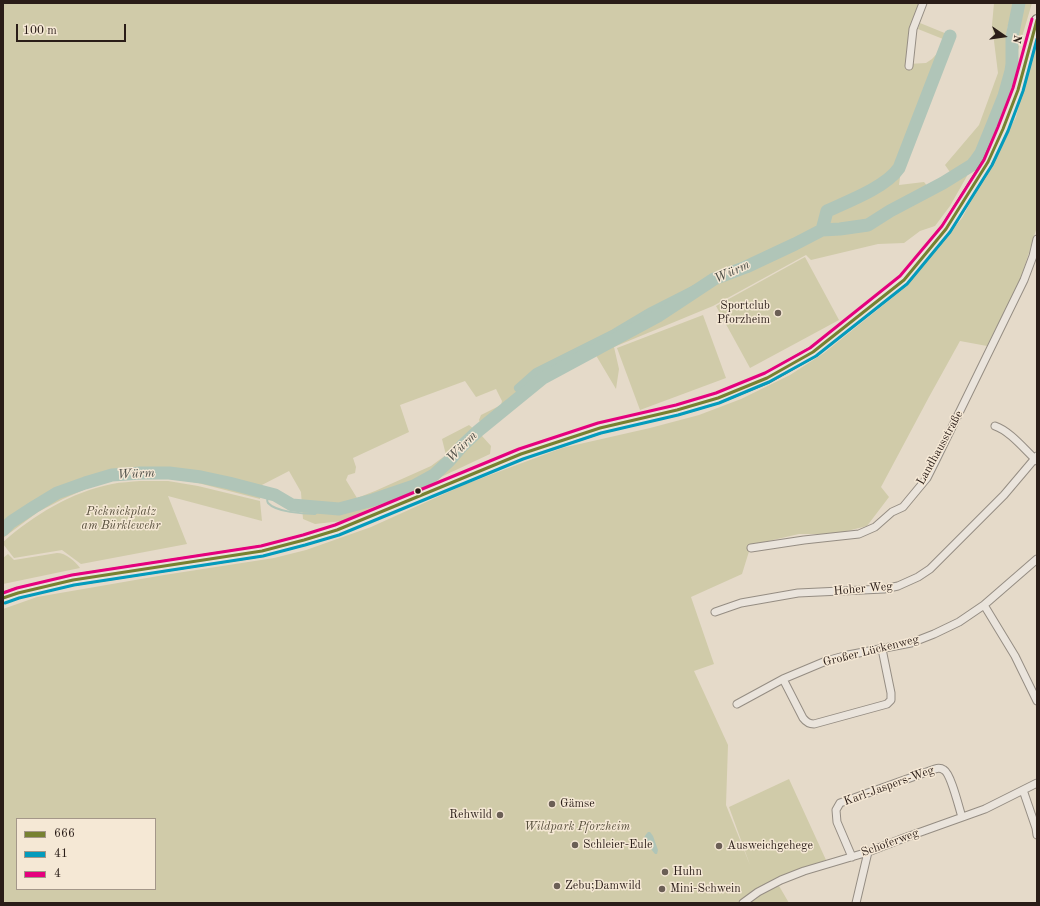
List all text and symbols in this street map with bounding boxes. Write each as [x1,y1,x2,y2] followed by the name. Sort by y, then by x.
[18,16,128,42] scale bar
[984,16,1024,56] north arrow
[23,25,57,37] text: 100 m
[1010,33,1022,44] text: N
[712,257,752,287] water label: Würm
[717,299,770,327] place label: Sportclub Pforzheim
[773,308,783,318] marker: Sportclub Pforzheim
[914,408,966,488] street label: Landhausstraße
[443,428,481,466] water label: Würm
[117,465,155,483] water label: Würm
[413,486,423,496] unlabelled marker
[82,505,160,533] park label: Picknickplatz am Bürklewehr
[833,579,893,599] street label: Hoher Weg
[822,632,920,670] street label: Großer Lückenweg
[842,763,936,809] street label: Karl-Jaspers-Weg
[560,797,595,811] place label: Gämse
[547,799,557,809] marker: Gämse
[449,808,492,822] place label: Rehwild
[495,810,505,820] marker: Rehwild
[16,818,156,890] legend
[524,820,630,834] park label: Wildpark Pforzheim
[859,826,921,860] street label: Schoferweg
[54,828,75,840] text: 666
[583,838,653,852] place label: Schleier-Eule
[727,839,813,853] place label: Ausweichgehege
[570,840,580,850] marker: Schleier-Eule
[714,841,724,851] marker: Ausweichgehege
[54,848,68,860] text: 41
[673,865,702,879] place label: Huhn
[660,867,670,877] marker: Huhn
[54,868,61,880] text: 4
[565,879,641,893] place label: Zebu;Damwild
[552,881,562,891] marker: Zebu;Damwild
[670,882,741,896] place label: Mini-Schwein
[657,884,667,894] marker: Mini-Schwein

